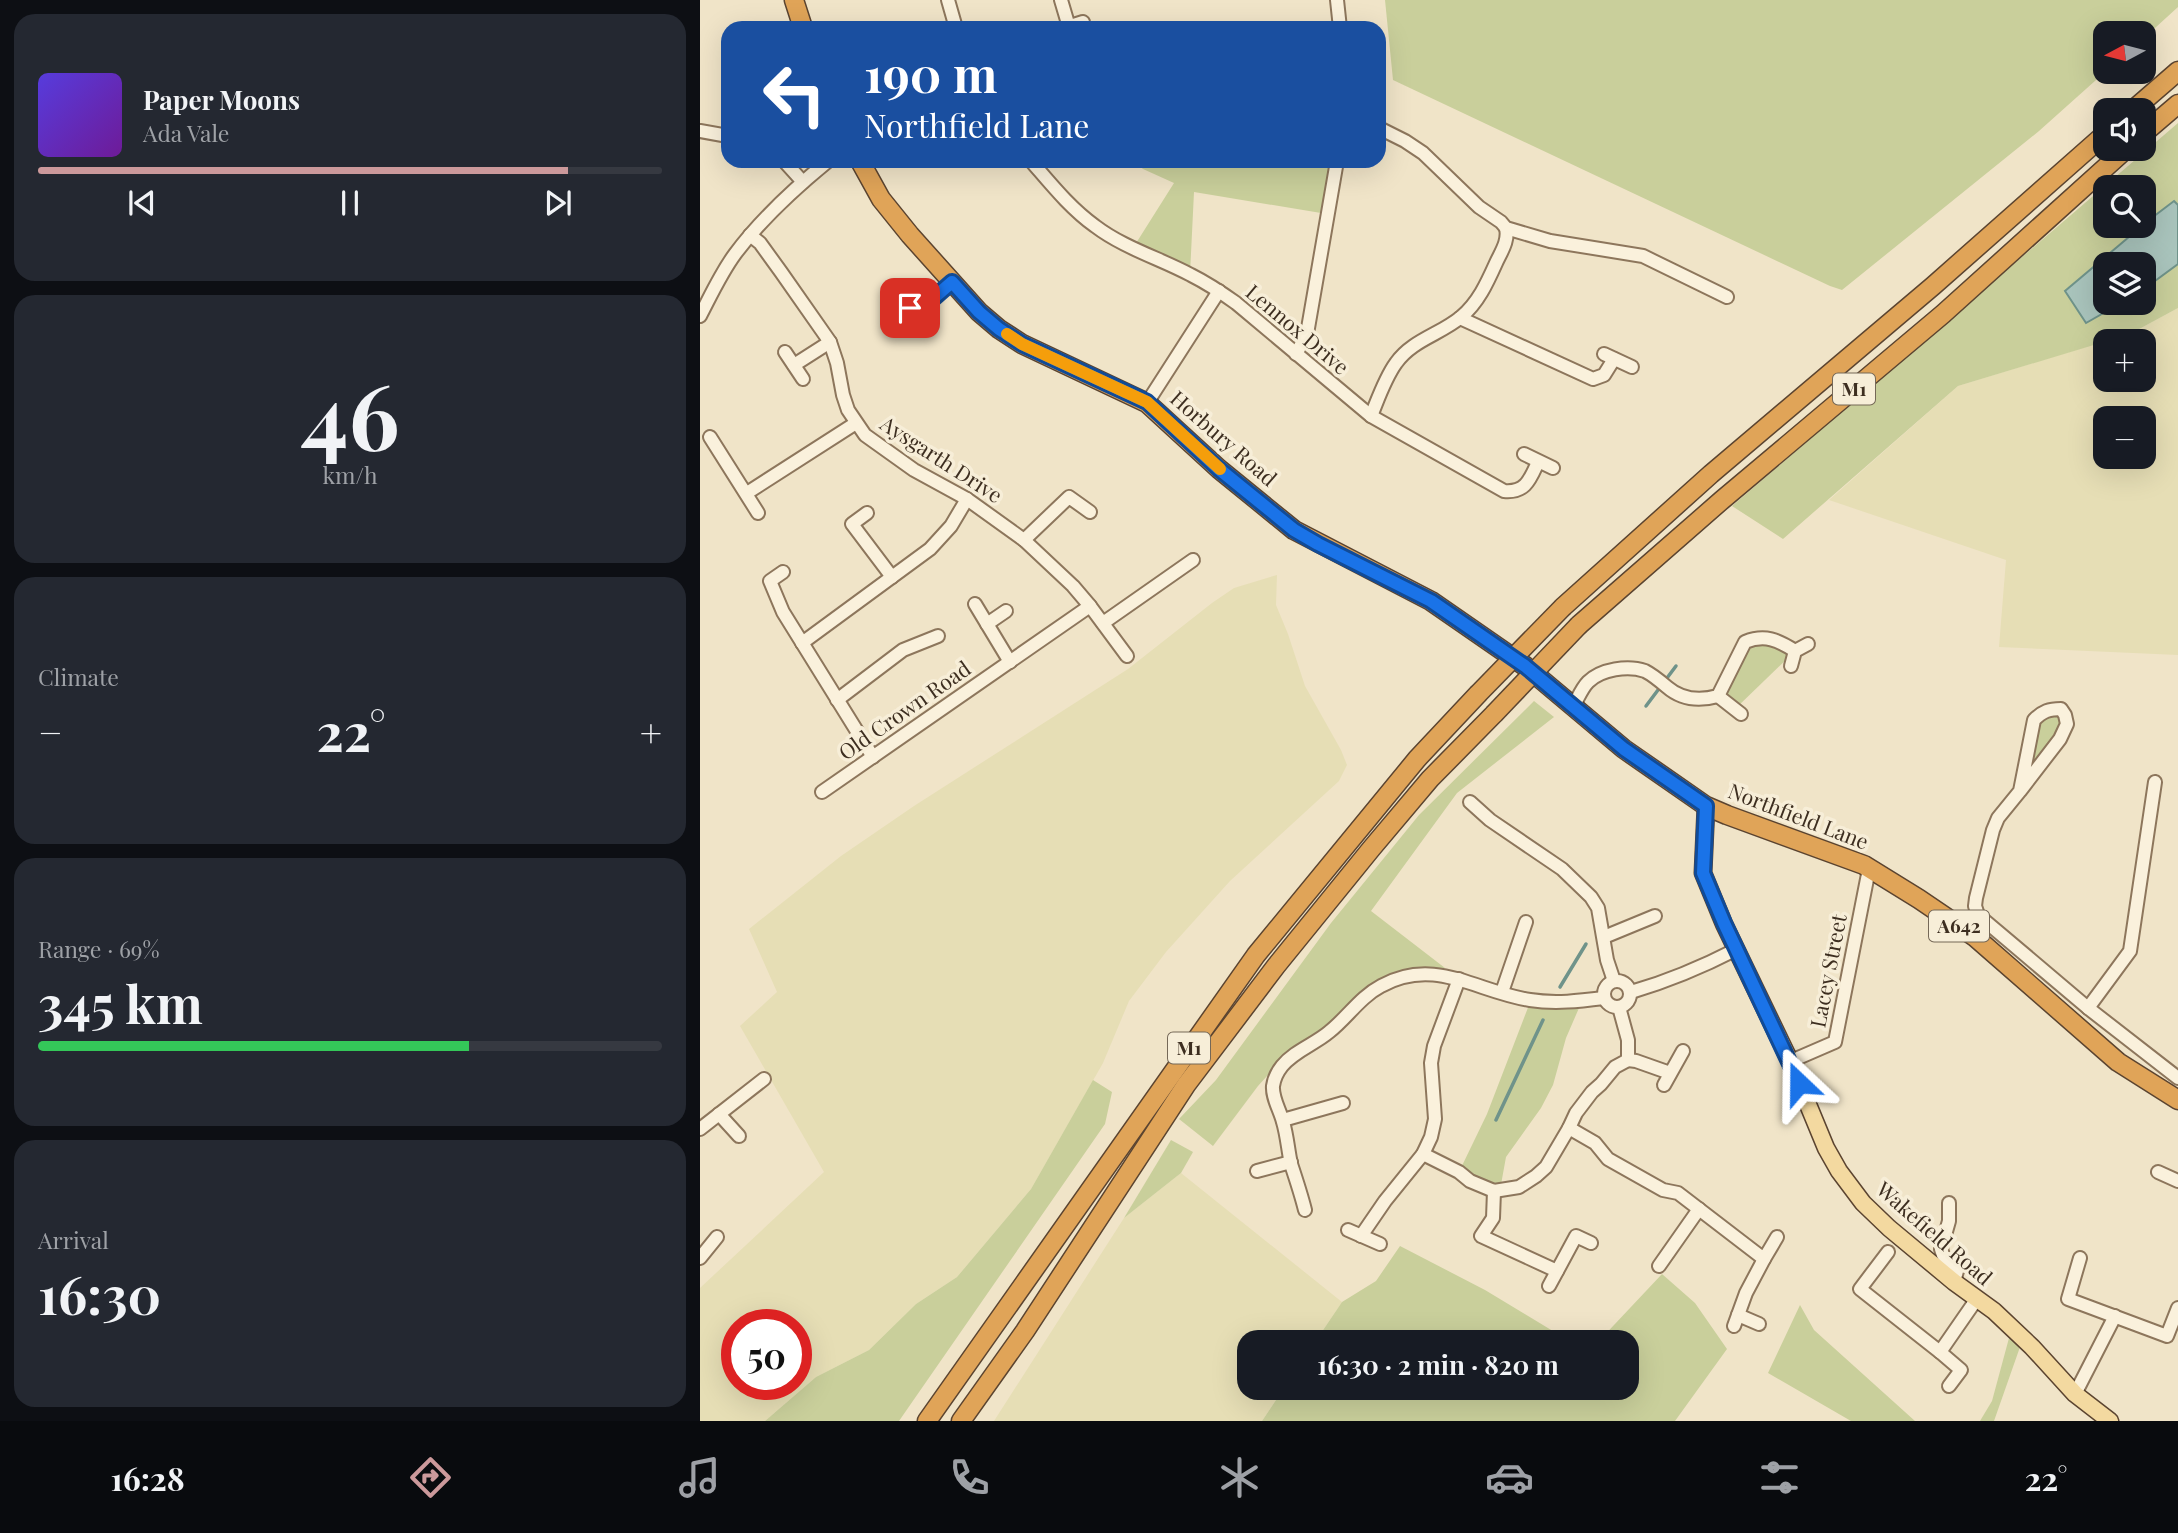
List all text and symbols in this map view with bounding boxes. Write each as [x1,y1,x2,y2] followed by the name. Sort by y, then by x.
[2093,21,2156,84] north arrow
[2093,21,2156,469] map controls
[864,40,997,105] text: 190 m
[749,49,840,140] icon: left
[143,82,300,117] text: Paper Moons
[2093,98,2156,161] button: sound
[864,103,1089,146] text: Northfield Lane
[143,117,230,148] text: Ada Vale
[2093,175,2156,238] button: search
[123,184,161,222] icon: previous
[331,184,369,222] icon: pause
[539,184,577,222] icon: next
[2093,252,2156,315] button: layers
[1241,277,1356,380] street label: Lennox Drive
[880,278,940,338] pin
[891,289,929,327] icon: arrive
[2093,329,2156,392] button: +
[300,353,400,474] text: 46
[1833,374,1875,404] road number: M1
[1165,384,1283,491] street label: Horbury Road
[2093,406,2156,469] button: −
[875,408,1008,508] street label: Aysgarth Drive
[322,459,378,490] text: km/h
[832,653,975,765] street label: Old Crown Road
[38,661,119,692] text: Climate
[317,696,386,765] text: 22°
[38,706,63,757] text: −
[640,706,662,757] text: +
[1725,776,1873,855] street label: Northfield Lane
[1929,910,1989,942] road number: A642
[1802,911,1852,1030] street label: Lacey Street
[38,933,160,964] text: Range · 69%
[38,968,203,1037] text: 345 km
[1168,1032,1210,1064] road number: M1
[1762,1046,1836,1120] position arrow
[1871,1174,1999,1291] street label: Wakefield Road
[38,1224,109,1255] text: Arrival
[38,1259,161,1328] text: 16:30
[721,1309,812,1400] speed limit sign: 50
[1317,1347,1559,1382] text: 16:30 · 2 min · 820 m
[406,1453,455,1502] icon: directions
[675,1453,724,1502] icon: music
[945,1453,994,1502] icon: phone
[1215,1453,1264,1502] icon: climate
[1485,1453,1534,1502] icon: car
[1755,1453,1804,1502] icon: filters
[110,1456,185,1499] text: 16:28
[2025,1456,2067,1499] text: 22°

